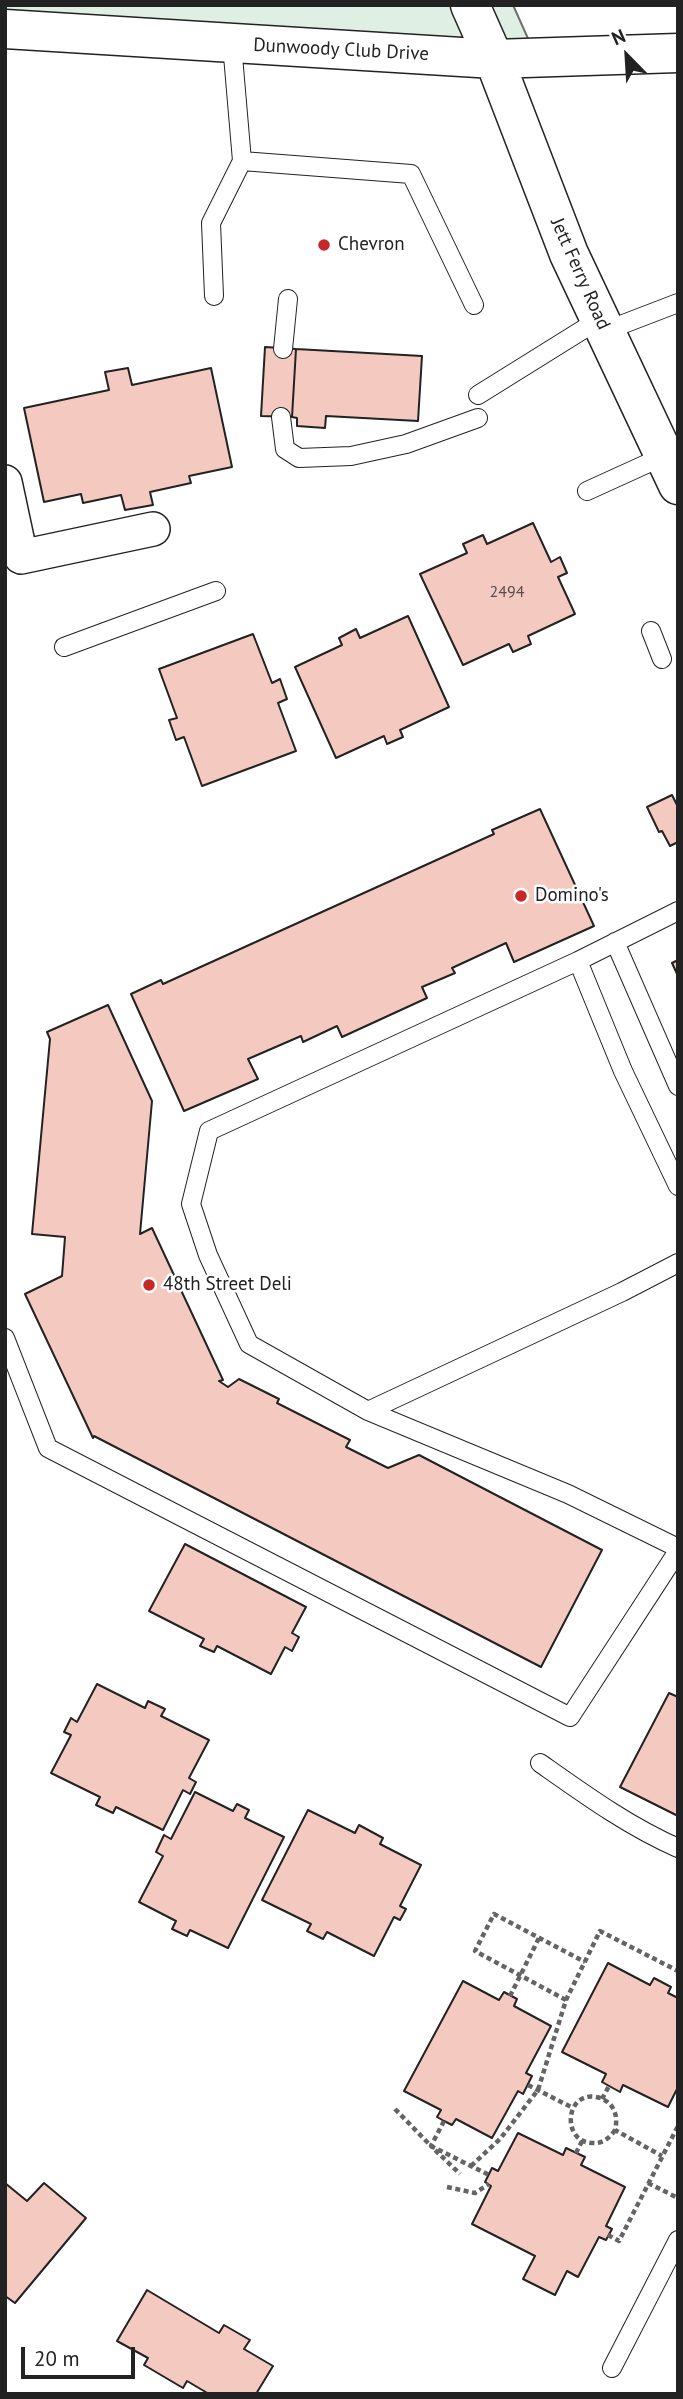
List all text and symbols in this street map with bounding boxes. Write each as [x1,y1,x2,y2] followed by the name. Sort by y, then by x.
[592,21,662,91] north arrow
[608,23,629,50] text: N
[253,34,429,66] street label: Dunwoody Club Drive
[545,215,615,333] street label: Jett Ferry Road
[338,234,405,256] place label: Chevron
[316,237,332,253] marker: Chevron
[490,582,524,602] house number: 2494
[535,885,609,907] place label: Domino's
[513,888,529,904] marker: Domino's
[163,1274,292,1296] place label: 48th Street Deli
[141,1277,157,1293] marker: 48th Street Deli
[24,2332,138,2376] scale bar
[34,2345,80,2372] text: 20 m

